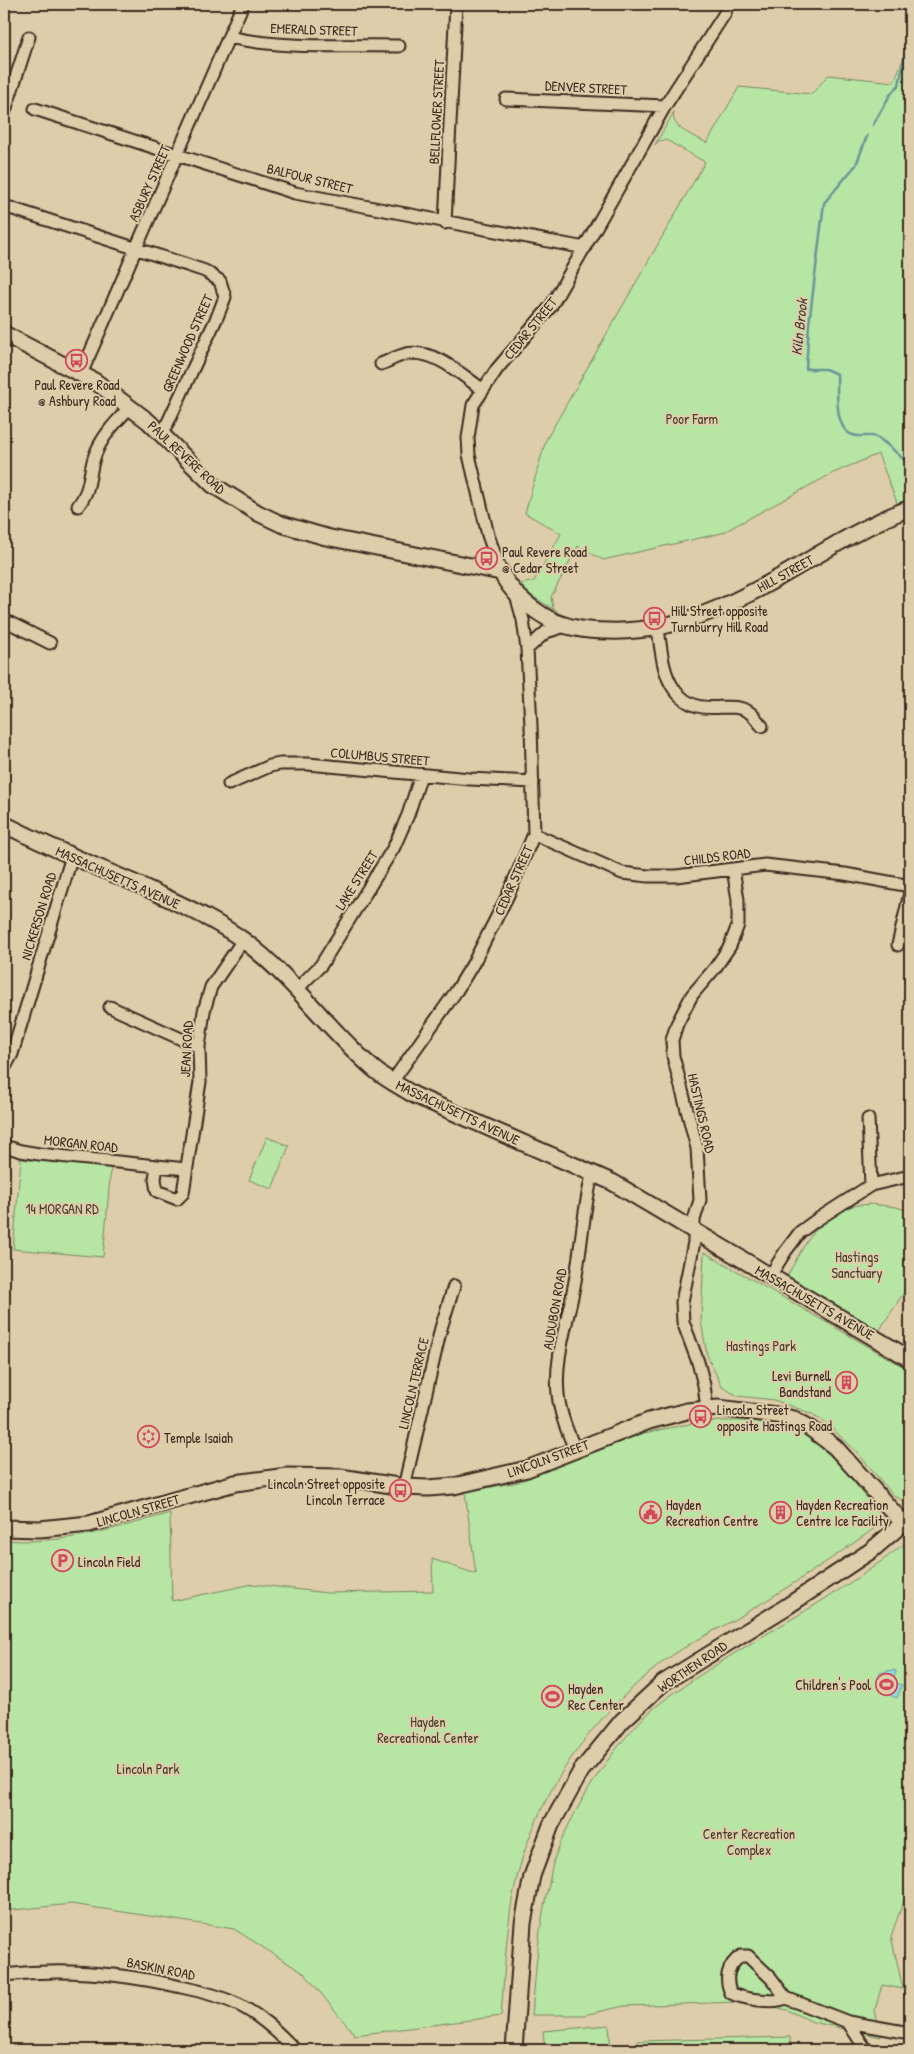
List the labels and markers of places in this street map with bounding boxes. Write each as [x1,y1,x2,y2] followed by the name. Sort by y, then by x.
[65,349,89,373] bus stop icon: Paul Revere Road @ Ashbury Road
[35,375,120,411] place label: Paul Revere Road @ Ashbury Road
[502,542,588,577] place label: Paul Revere Road @ Cedar Street
[474,547,498,571] bus stop icon: Paul Revere Road @ Cedar Street
[671,601,769,637] place label: Hill Street opposite Turnburry Hill Road
[643,606,667,630] bus stop icon: Hill Street opposite Turnburry Hill Road
[772,1366,832,1401] place label: Levi Burnell Bandstand
[835,1371,859,1395] building icon: Levi Burnell Bandstand
[717,1400,832,1436] place label: Lincoln Street opposite Hastings Road
[689,1405,713,1429] bus stop icon: Lincoln Street opposite Hastings Road
[136,1425,160,1449] synagogue icon: Temple Isaiah
[164,1428,233,1448] place label: Temple Isaiah
[268,1474,385,1509] place label: Lincoln Street opposite Lincoln Terrace
[389,1479,413,1503] bus stop icon: Lincoln Street opposite Lincoln Terrace
[666,1495,759,1530] place label: Hayden Recreation Centre
[796,1495,889,1531] place label: Hayden Recreation Centre Ice Facility
[638,1500,662,1524] public building icon: Hayden Recreation Centre
[768,1500,792,1524] building icon: Hayden Recreation Centre Ice Facility
[50,1549,74,1573] parking icon: Lincoln Field
[78,1552,141,1571] place label: Lincoln Field
[875,1672,899,1696] sports icon: Children's Pool
[795,1675,871,1694] place label: Children's Pool
[568,1679,625,1714] place label: Hayden Rec Center
[540,1684,564,1708] sports icon: Hayden Rec Center

